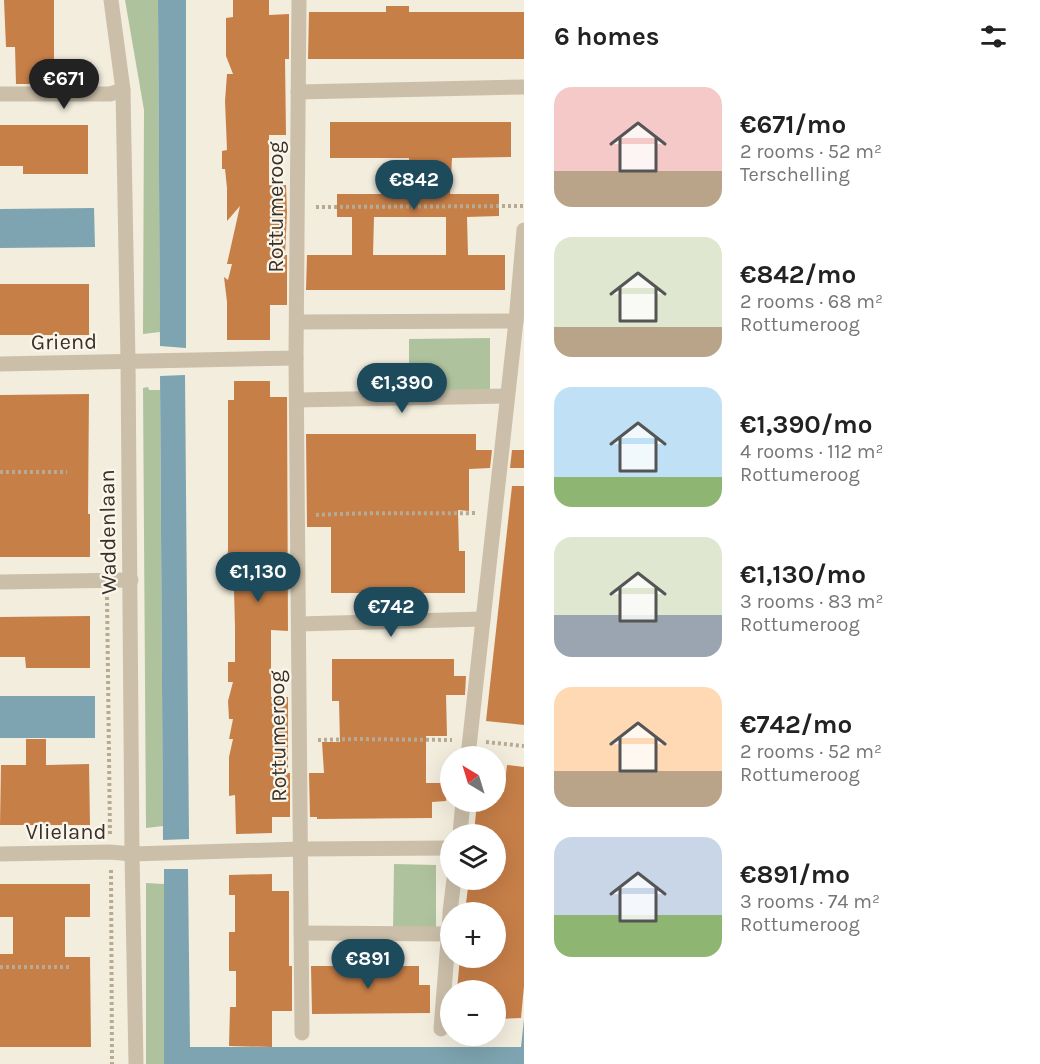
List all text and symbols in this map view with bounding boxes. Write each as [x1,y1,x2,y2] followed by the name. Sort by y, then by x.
[977,20,1010,53] icon: filters
[554,21,659,52] text: 6 homes
[28,59,100,110] pin: €671
[43,67,85,90] text: €671
[740,109,846,140] text: €671/mo
[602,111,674,183] icon: home
[740,140,882,163] text: 2 rooms · 52 m²
[263,141,289,273] street label: Rottumeroog
[378,160,450,211] pin: €842
[740,163,850,186] text: Terschelling
[389,168,439,191] text: €842
[740,259,856,290] text: €842/mo
[602,261,674,333] icon: home
[740,290,883,313] text: 2 rooms · 68 m²
[740,313,860,336] text: Rottumeroog
[31,328,97,356] street label: Griend
[353,363,451,414] pin: €1,390
[371,371,433,394] text: €1,390
[740,409,872,440] text: €1,390/mo
[602,411,674,483] icon: home
[740,440,884,463] text: 4 rooms · 112 m²
[740,463,860,486] text: Rottumeroog
[94,469,122,595] street label: Waddenlaan
[209,552,307,603] pin: €1,130
[740,559,866,590] text: €1,130/mo
[229,560,287,583] text: €1,130
[602,561,674,633] icon: home
[355,587,427,638] pin: €742
[740,590,884,613] text: 3 rooms · 83 m²
[368,595,414,618] text: €742
[740,613,860,636] text: Rottumeroog
[264,669,292,802] street label: Rottumeroog
[740,709,852,740] text: €742/mo
[602,711,674,783] icon: home
[740,740,882,763] text: 2 rooms · 52 m²
[440,746,506,812] north arrow
[440,746,506,1046] map controls
[740,763,860,786] text: Rottumeroog
[26,819,106,845] street label: Vlieland
[440,824,506,890] button: layers
[740,859,850,890] text: €891/mo
[602,861,674,933] icon: home
[740,890,880,913] text: 3 rooms · 74 m²
[440,902,506,968] button: +
[740,913,860,936] text: Rottumeroog
[332,939,404,990] pin: €891
[346,947,390,970] text: €891
[440,980,506,1046] button: −

